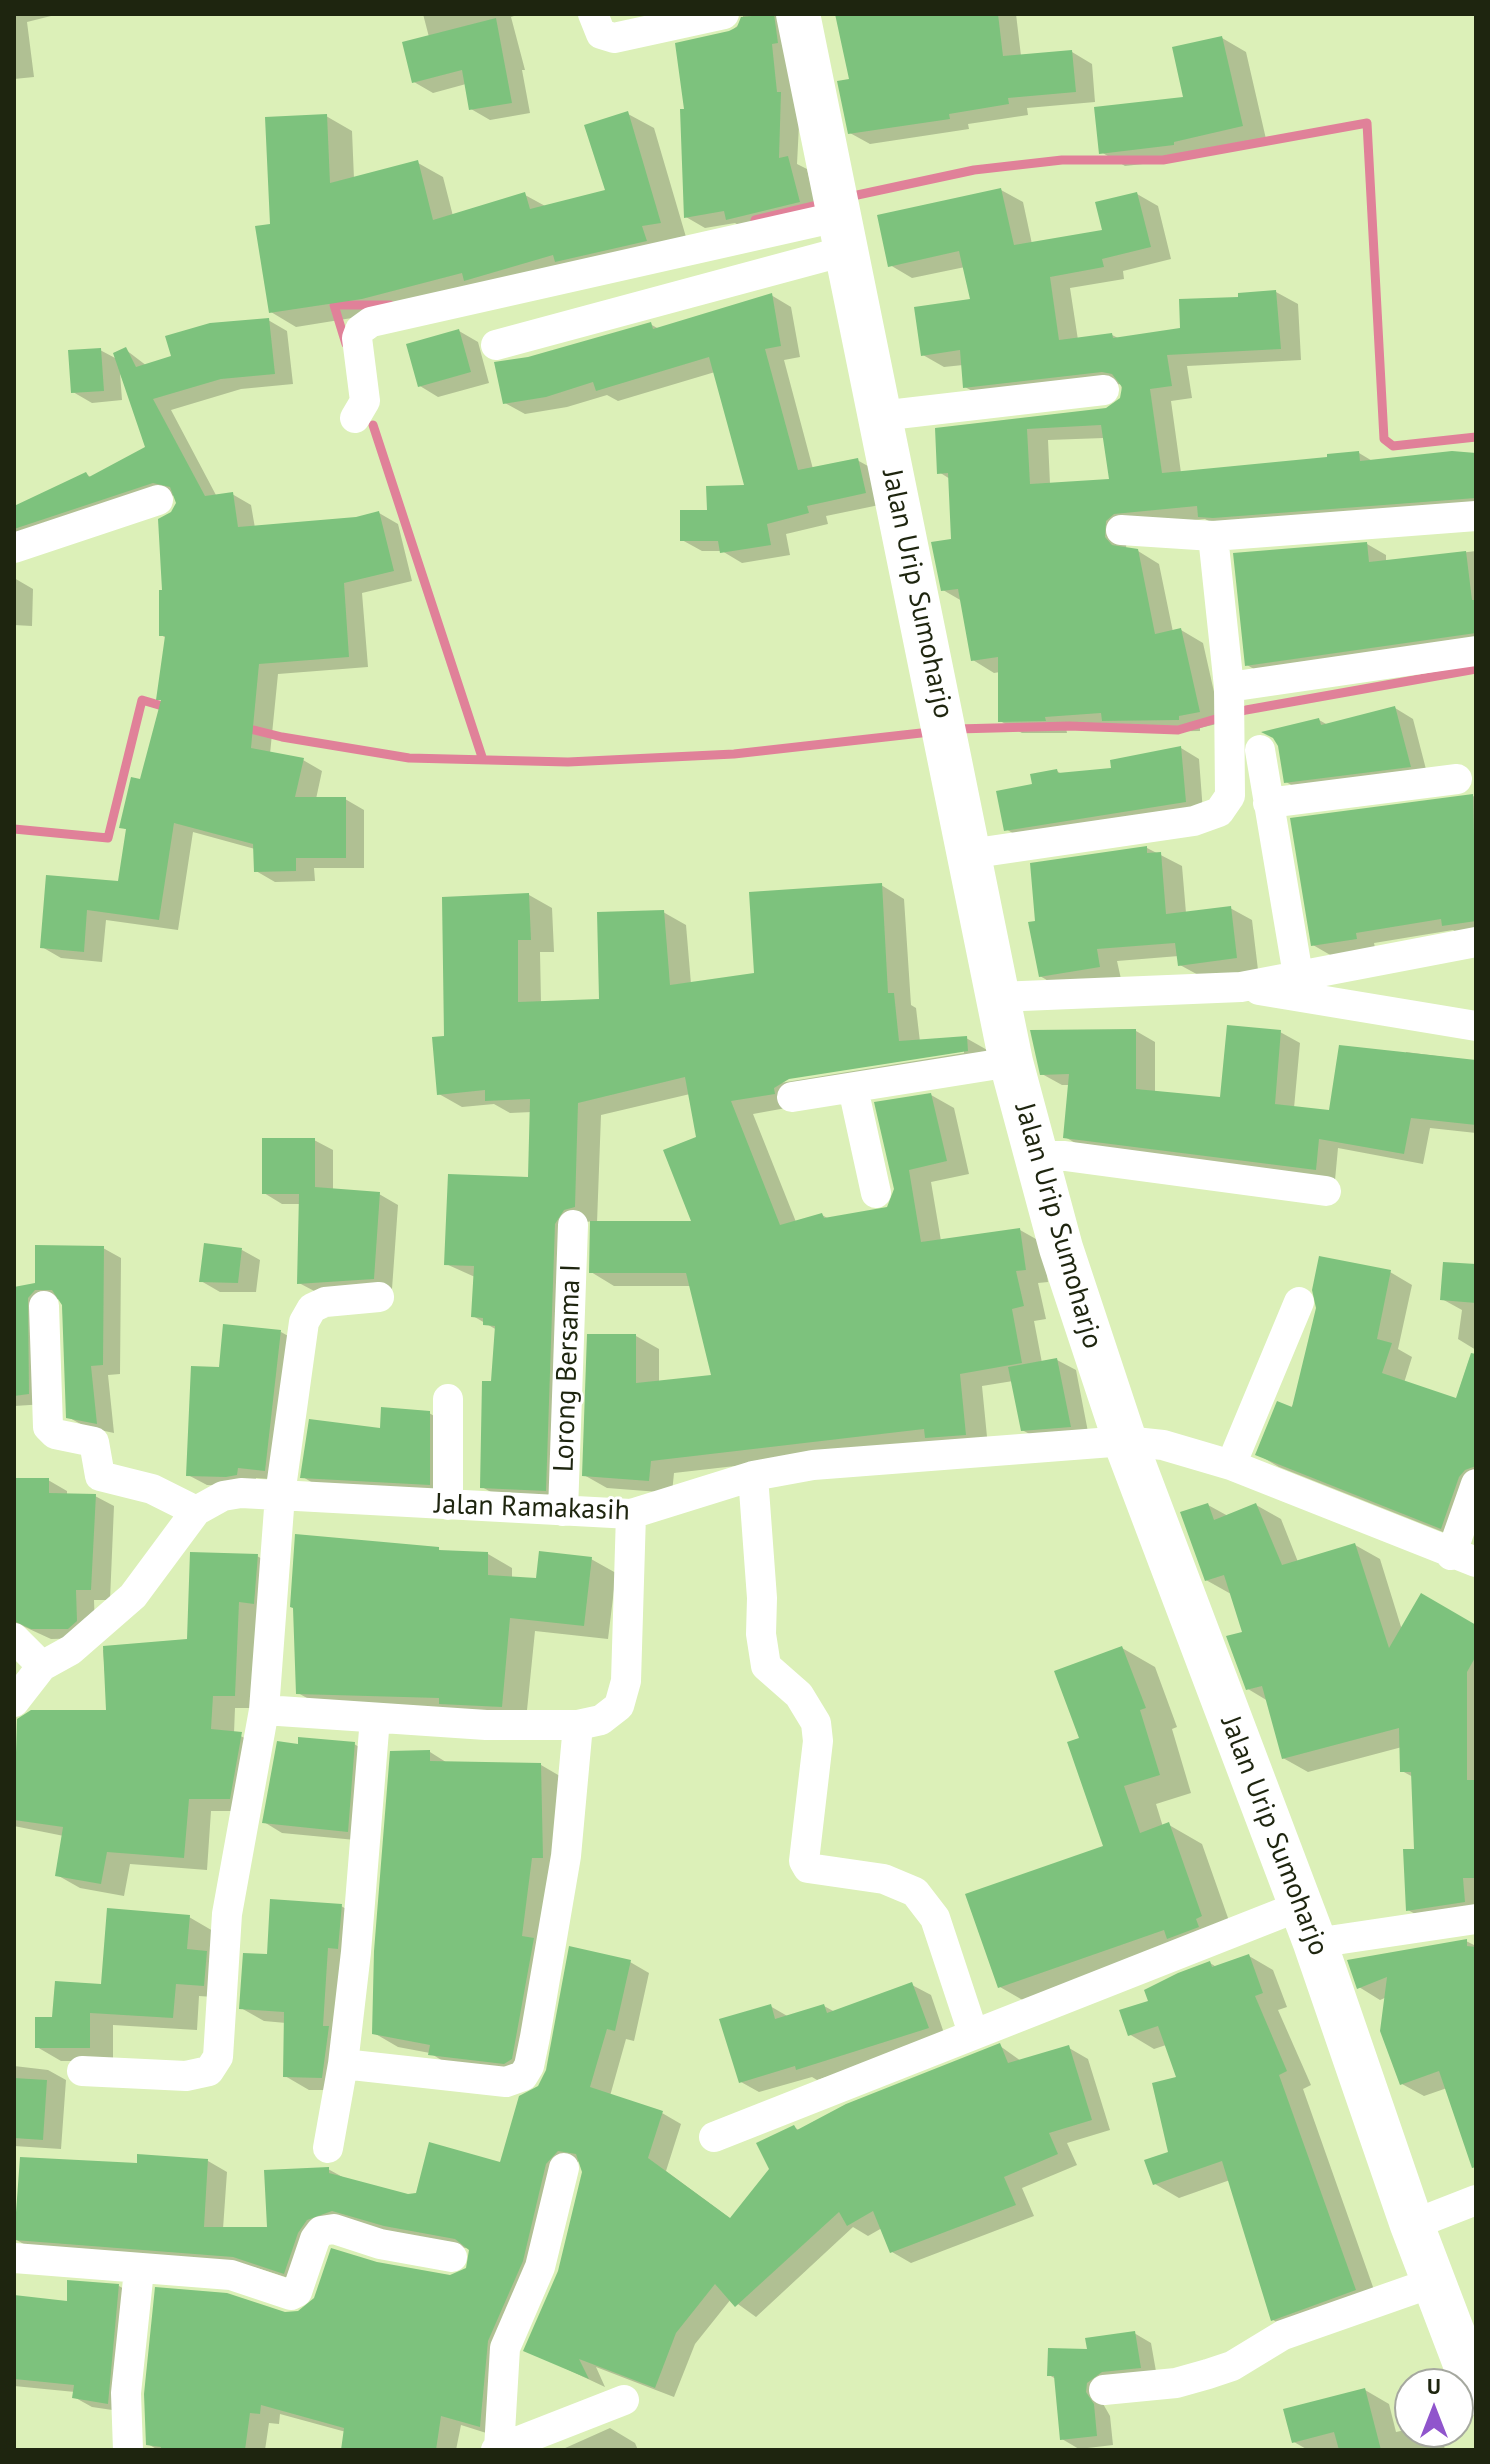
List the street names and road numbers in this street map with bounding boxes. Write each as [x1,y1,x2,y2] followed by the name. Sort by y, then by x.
[874,466,960,722] street label: Jalan Urip Sumoharjo
[1007,1099,1109,1353] street label: Jalan Urip Sumoharjo
[548,1263,588,1473] street label: Lorong Bersama I
[434,1488,630,1528] street label: Jalan Ramakasih
[1213,1712,1335,1960] street label: Jalan Urip Sumoharjo

